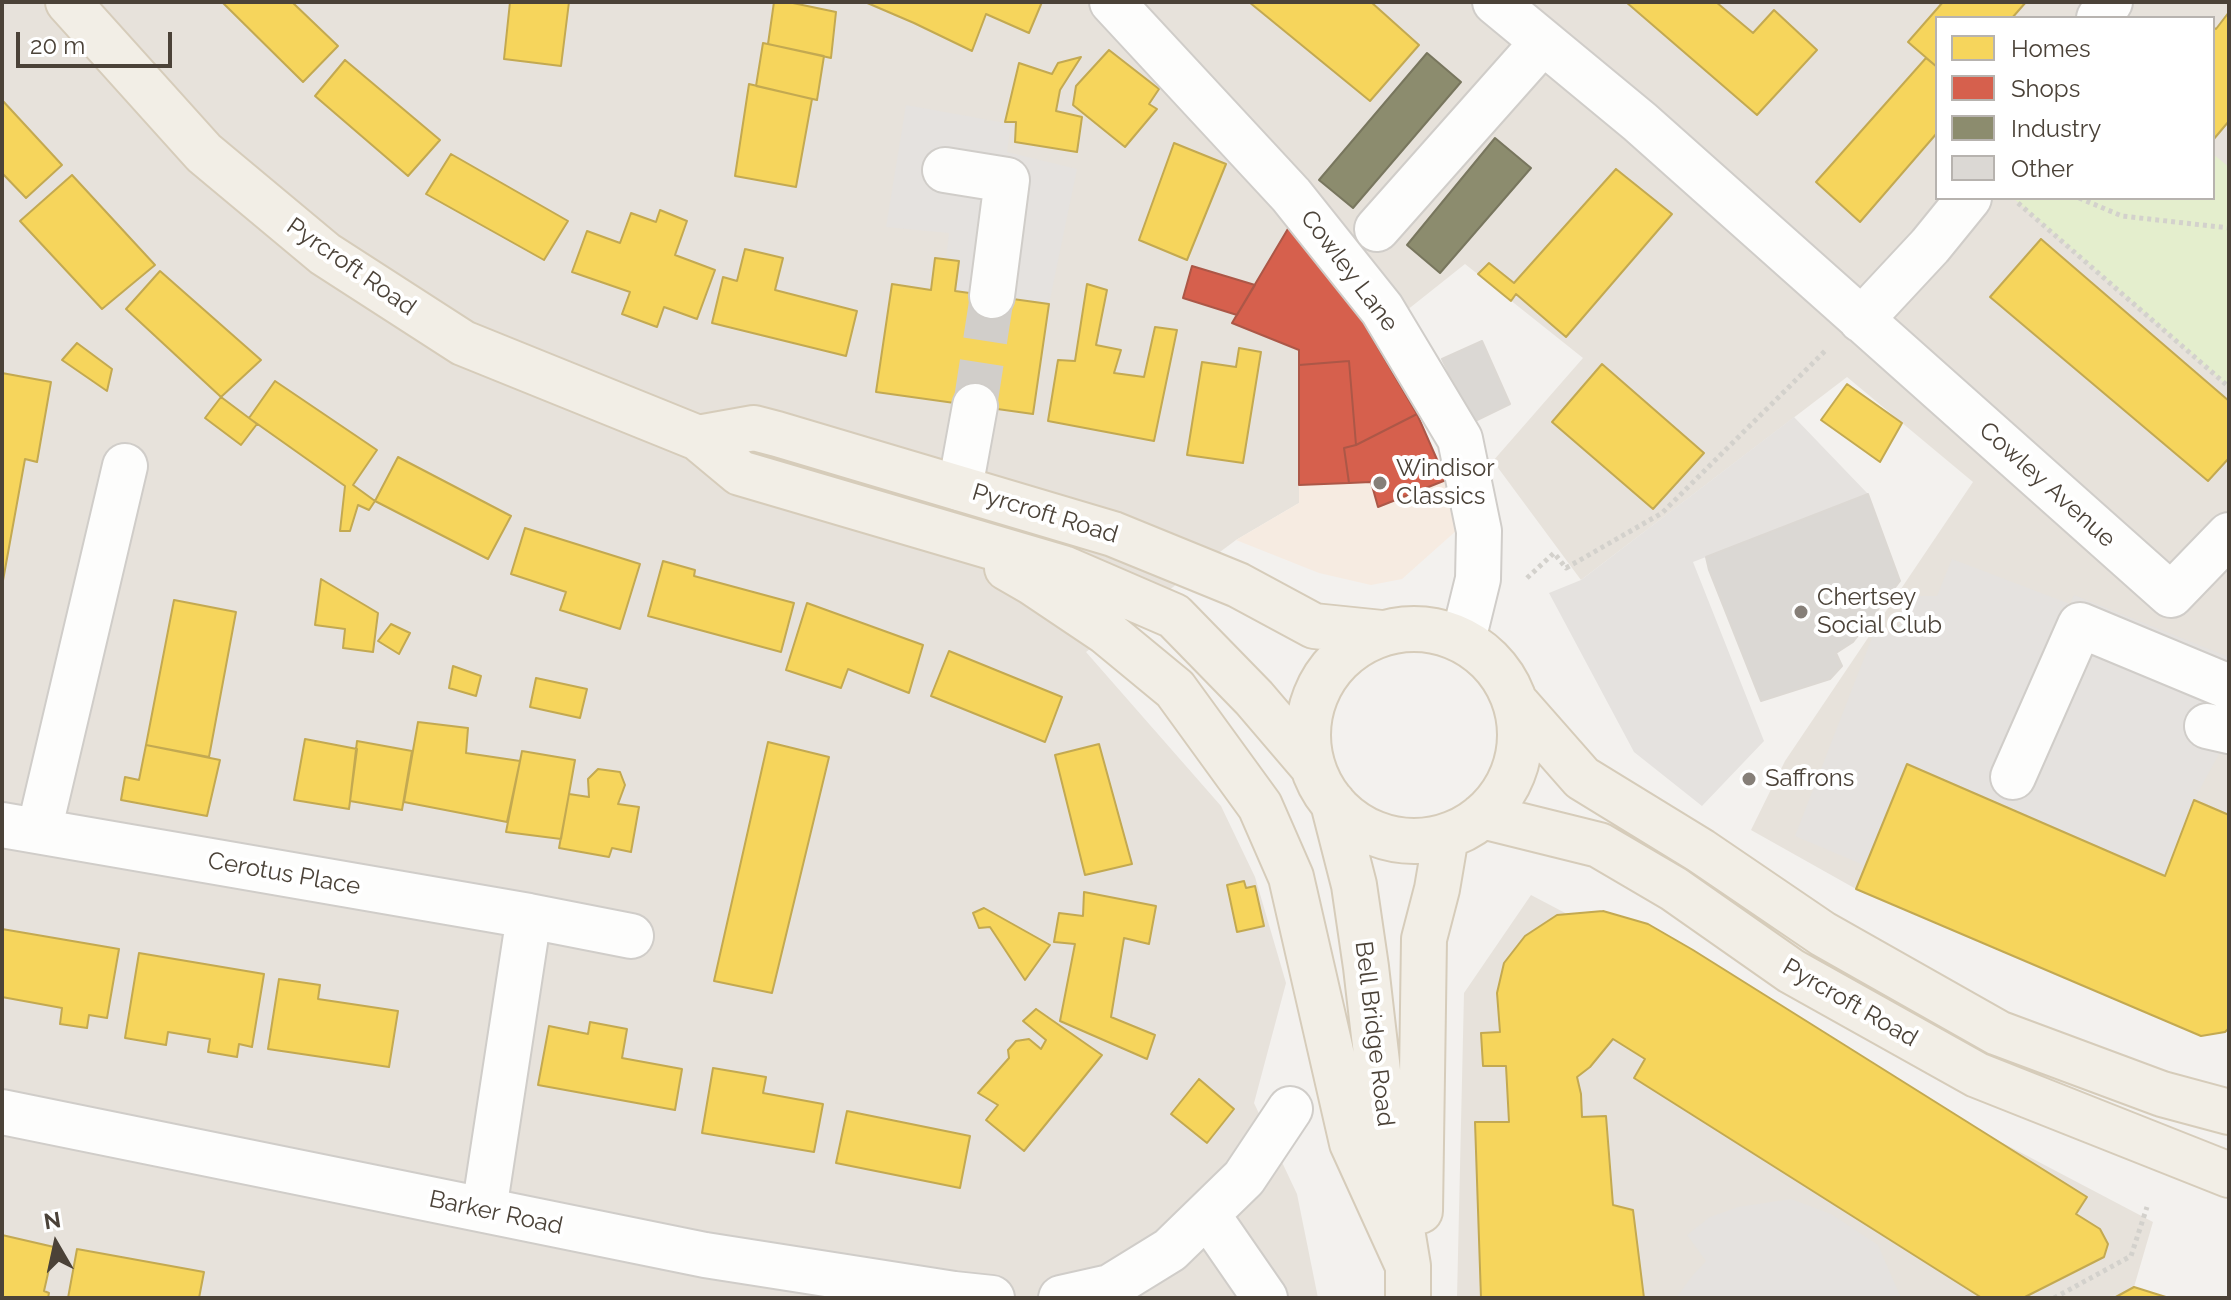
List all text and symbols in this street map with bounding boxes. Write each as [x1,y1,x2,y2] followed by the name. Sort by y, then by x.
[20,16,176,66] scale bar
[1935,16,2215,200] legend
[30,31,85,60] text: 20 m
[2011,34,2091,63] text: Homes
[2011,74,2080,103] text: Shops
[2011,114,2101,143] text: Industry
[2011,154,2074,183] text: Other
[1294,205,1404,337] street label: Cowley Lane
[281,212,421,322] street label: Pyrcroft Road
[1973,416,2121,554] street label: Cowley Avenue
[1396,455,1495,511] place label: Windisor Classics
[1371,474,1389,492] marker: Windisor Classics
[969,478,1121,550] street label: Pyrcroft Road
[1817,584,1942,640] place label: Chertsey Social Club
[1792,603,1810,621] marker: Chertsey Social Club
[1765,765,1854,793] place label: Saffrons
[1740,770,1758,788] marker: Saffrons
[205,846,363,902] street label: Cerotus Place
[1348,940,1400,1128] street label: Bell Bridge Road
[1777,953,1923,1053] street label: Pyrcroft Road
[427,1185,565,1241] street label: Barker Road
[16,1204,96,1284] north arrow
[42,1206,63,1234] text: N

